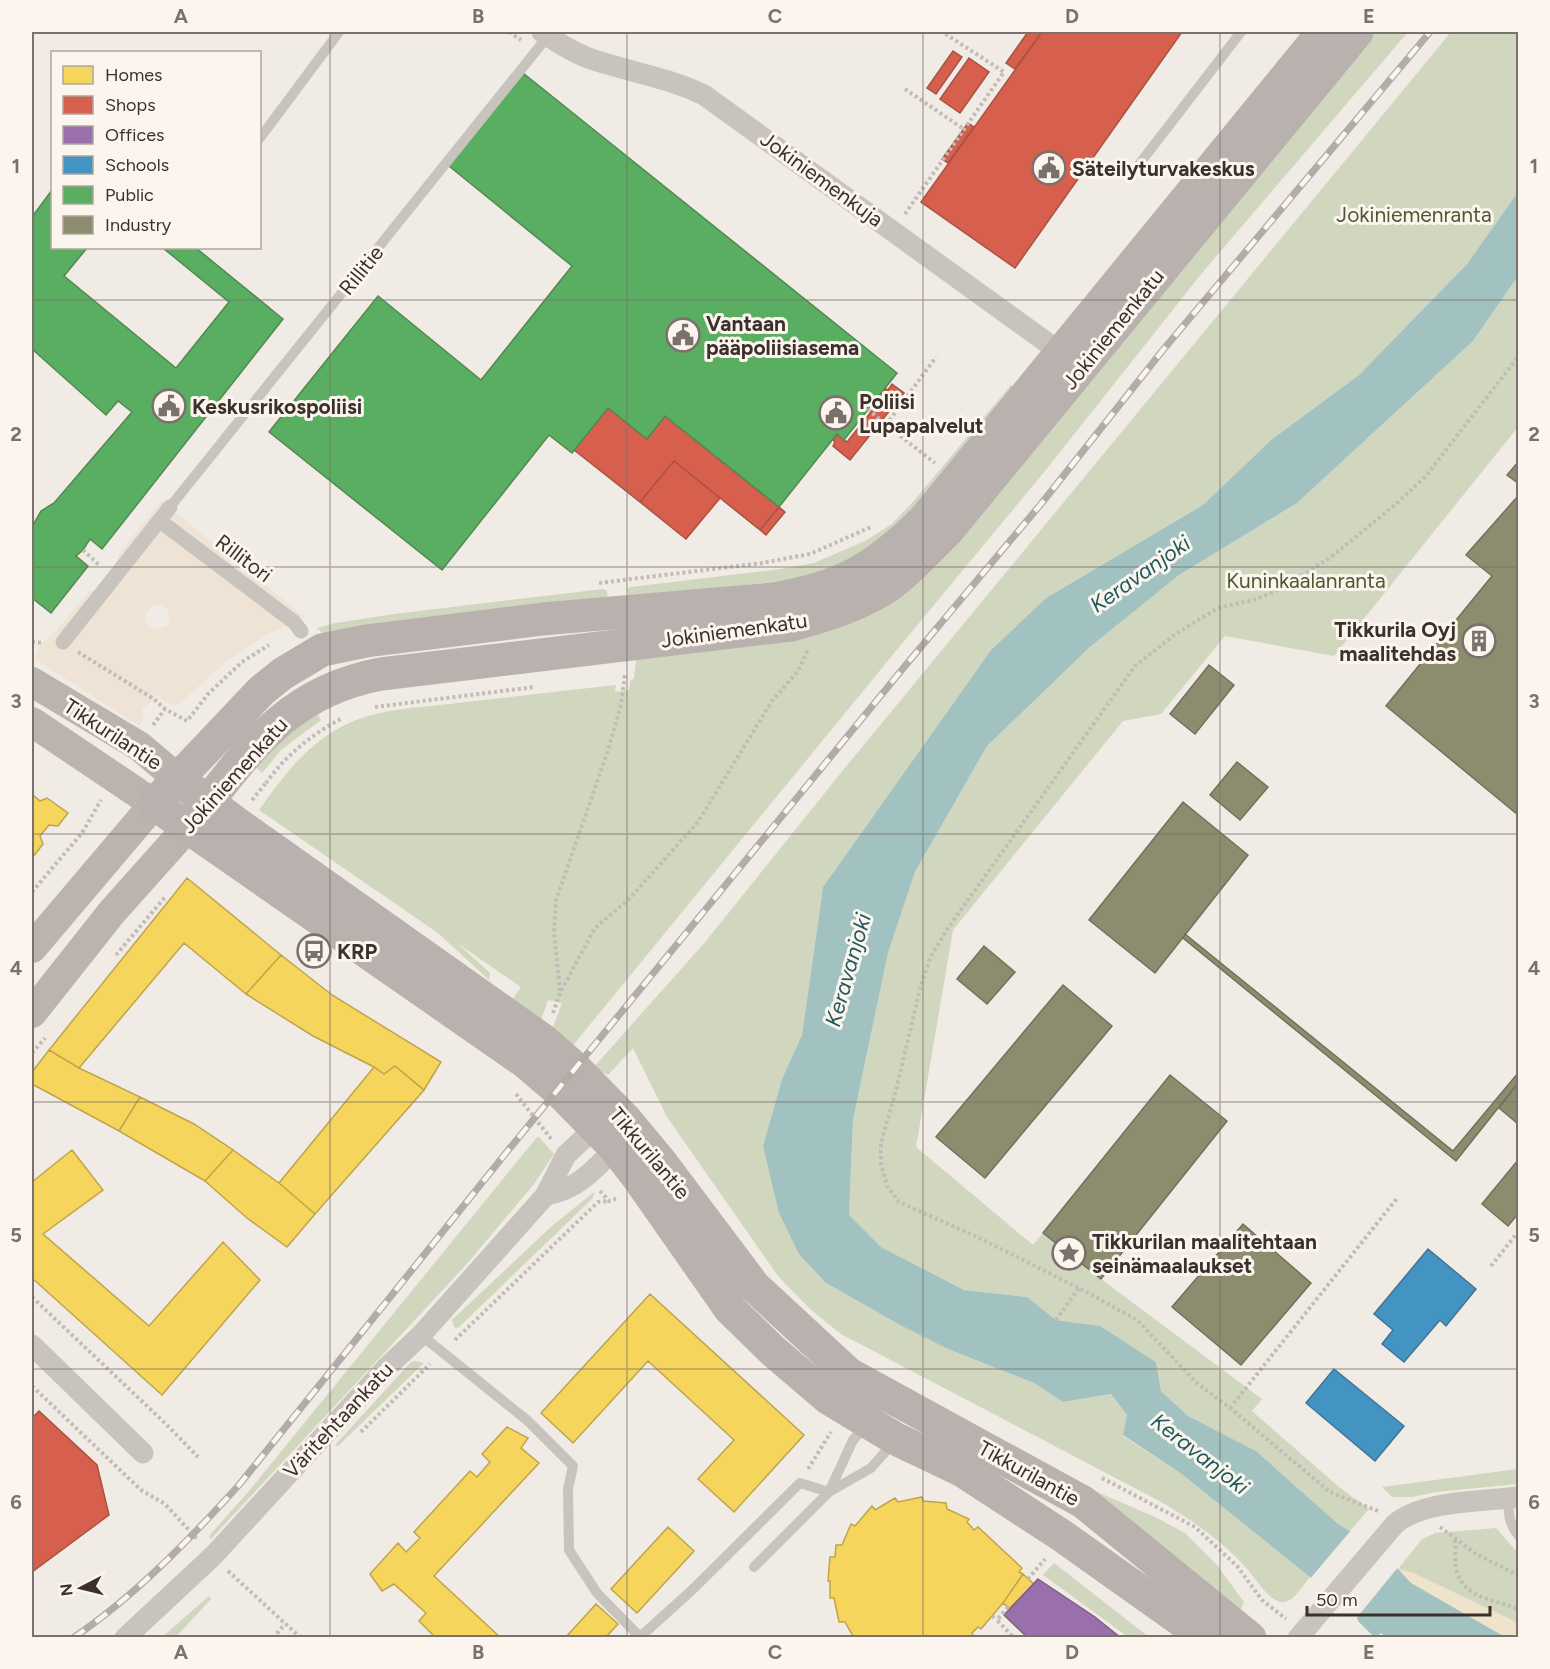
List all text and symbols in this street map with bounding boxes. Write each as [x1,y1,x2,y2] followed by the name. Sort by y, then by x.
[174,4,189,28] text: A
[472,4,484,28] text: B
[768,4,782,28] text: C
[1065,4,1079,28] text: D
[1363,4,1375,28] text: E
[51,51,261,249] legend
[105,64,163,86] text: Homes
[105,94,156,116] text: Shops
[105,124,164,146] text: Offices
[756,126,888,232] street label: Jokiniemenkuja
[1031,150,1067,186] public building icon: Säteilyturvakeskus
[12,154,20,178] text: 1
[105,154,169,176] text: Schools
[1530,154,1538,178] text: 1
[1072,156,1255,181] place label: Säteilyturvakeskus
[105,184,154,206] text: Public
[1336,202,1492,227] park label: Jokiniemenranta
[105,214,172,236] text: Industry
[334,240,388,300] street label: Rillitie
[1057,264,1169,394] street label: Jokiniemenkatu
[706,311,859,360] place label: Vantaan pääpoliisiasema
[665,317,701,353] public building icon: Vantaan pääpoliisiasema
[151,388,187,424] public building icon: Keskusrikospoliisi
[859,389,984,438] place label: Poliisi Lupapalvelut
[192,394,362,419] place label: Keskusrikospoliisi
[818,395,854,431] public building icon: Poliisi Lupapalvelut
[10,422,22,446] text: 2
[1528,422,1540,446] text: 2
[211,529,277,587] street label: Rillitori
[1085,529,1196,618] water label: Keravanjoki
[1226,568,1386,593] park label: Kuninkaalanranta
[659,607,809,653] street label: Jokiniemenkatu
[1334,617,1456,666] place label: Tikkurila Oyj maalitehdas
[1461,623,1497,659] building icon: Tikkurila Oyj maalitehdas
[10,689,22,713] text: 3
[1528,689,1540,713] text: 3
[59,693,167,775] street label: Tikkurilantie
[175,712,293,838] street label: Jokiniemenkatu
[819,910,877,1030] water label: Keravanjoki
[296,933,332,969] bus stop icon: KRP
[337,939,378,964] place label: KRP
[10,956,23,980] text: 4
[1528,956,1541,980] text: 4
[604,1102,696,1204] street label: Tikkurilantie
[10,1223,22,1247] text: 5
[1528,1223,1540,1247] text: 5
[1092,1229,1317,1278] place label: Tikkurilan maalitehtaan seinämaalaukset
[1051,1235,1087,1271] place icon: Tikkurilan maalitehtaan seinämaalaukset
[278,1357,398,1483] street label: Väritehtaankatu
[1146,1408,1255,1501] water label: Keravanjoki
[974,1435,1084,1511] street label: Tikkurilantie
[10,1490,22,1514] text: 6
[1528,1490,1540,1514] text: 6
[51,1558,111,1618] north arrow
[1307,1579,1490,1617] scale bar
[56,1582,77,1597] text: N
[1316,1589,1358,1611] text: 50 m
[174,1640,189,1664] text: A
[472,1640,484,1664] text: B
[768,1640,782,1664] text: C
[1065,1640,1079,1664] text: D
[1363,1640,1375,1664] text: E

